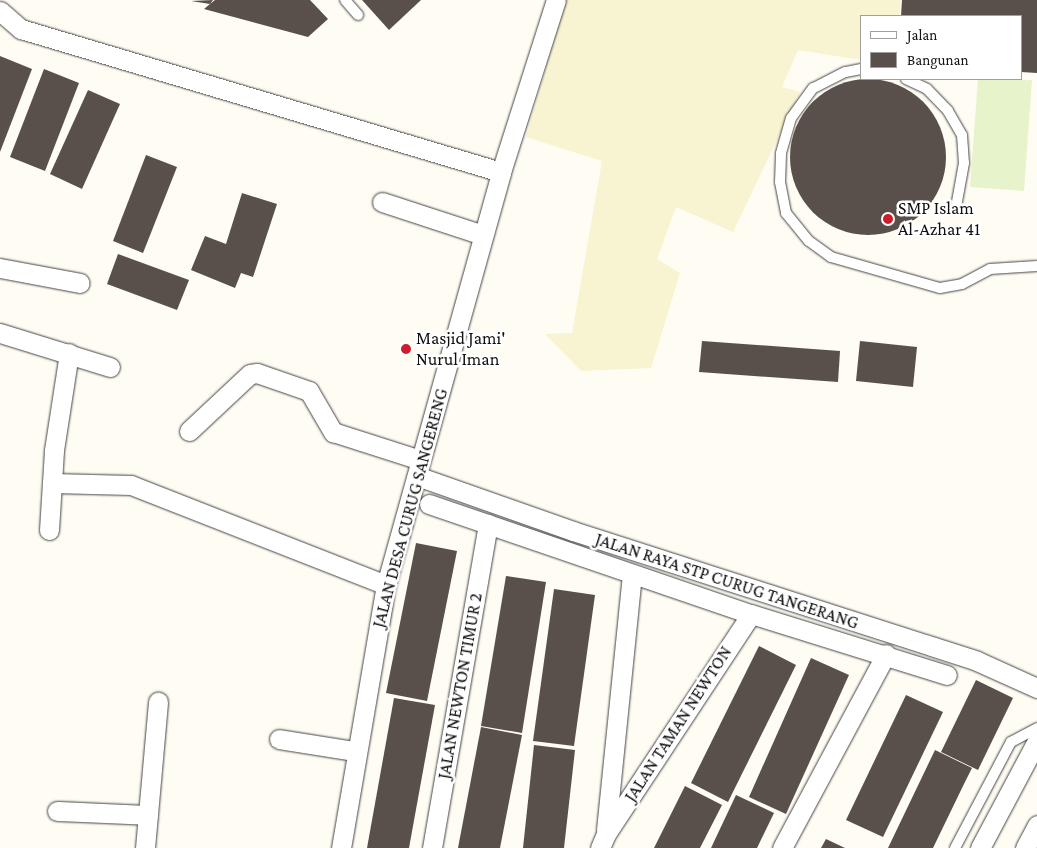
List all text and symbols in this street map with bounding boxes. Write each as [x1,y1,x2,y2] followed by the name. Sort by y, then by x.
[860,15,1022,80] legend
[907,27,937,43] text: Jalan
[907,52,968,68] text: Bangunan
[898,198,980,240] place label: SMP Islam Al-Azhar 41
[882,213,894,225] marker: SMP Islam Al-Azhar 41
[416,328,505,370] place label: Masjid Jami' Nurul Iman
[400,343,412,355] marker: Masjid Jami' Nurul Iman
[368,386,452,630] street label: JALAN DESA CURUG SANGERENG
[593,528,861,634] street label: JALAN RAYA STP CURUG TANGERANG
[433,591,487,781] street label: JALAN NEWTON TIMUR 2
[620,642,736,806] street label: JALAN TAMAN NEWTON

